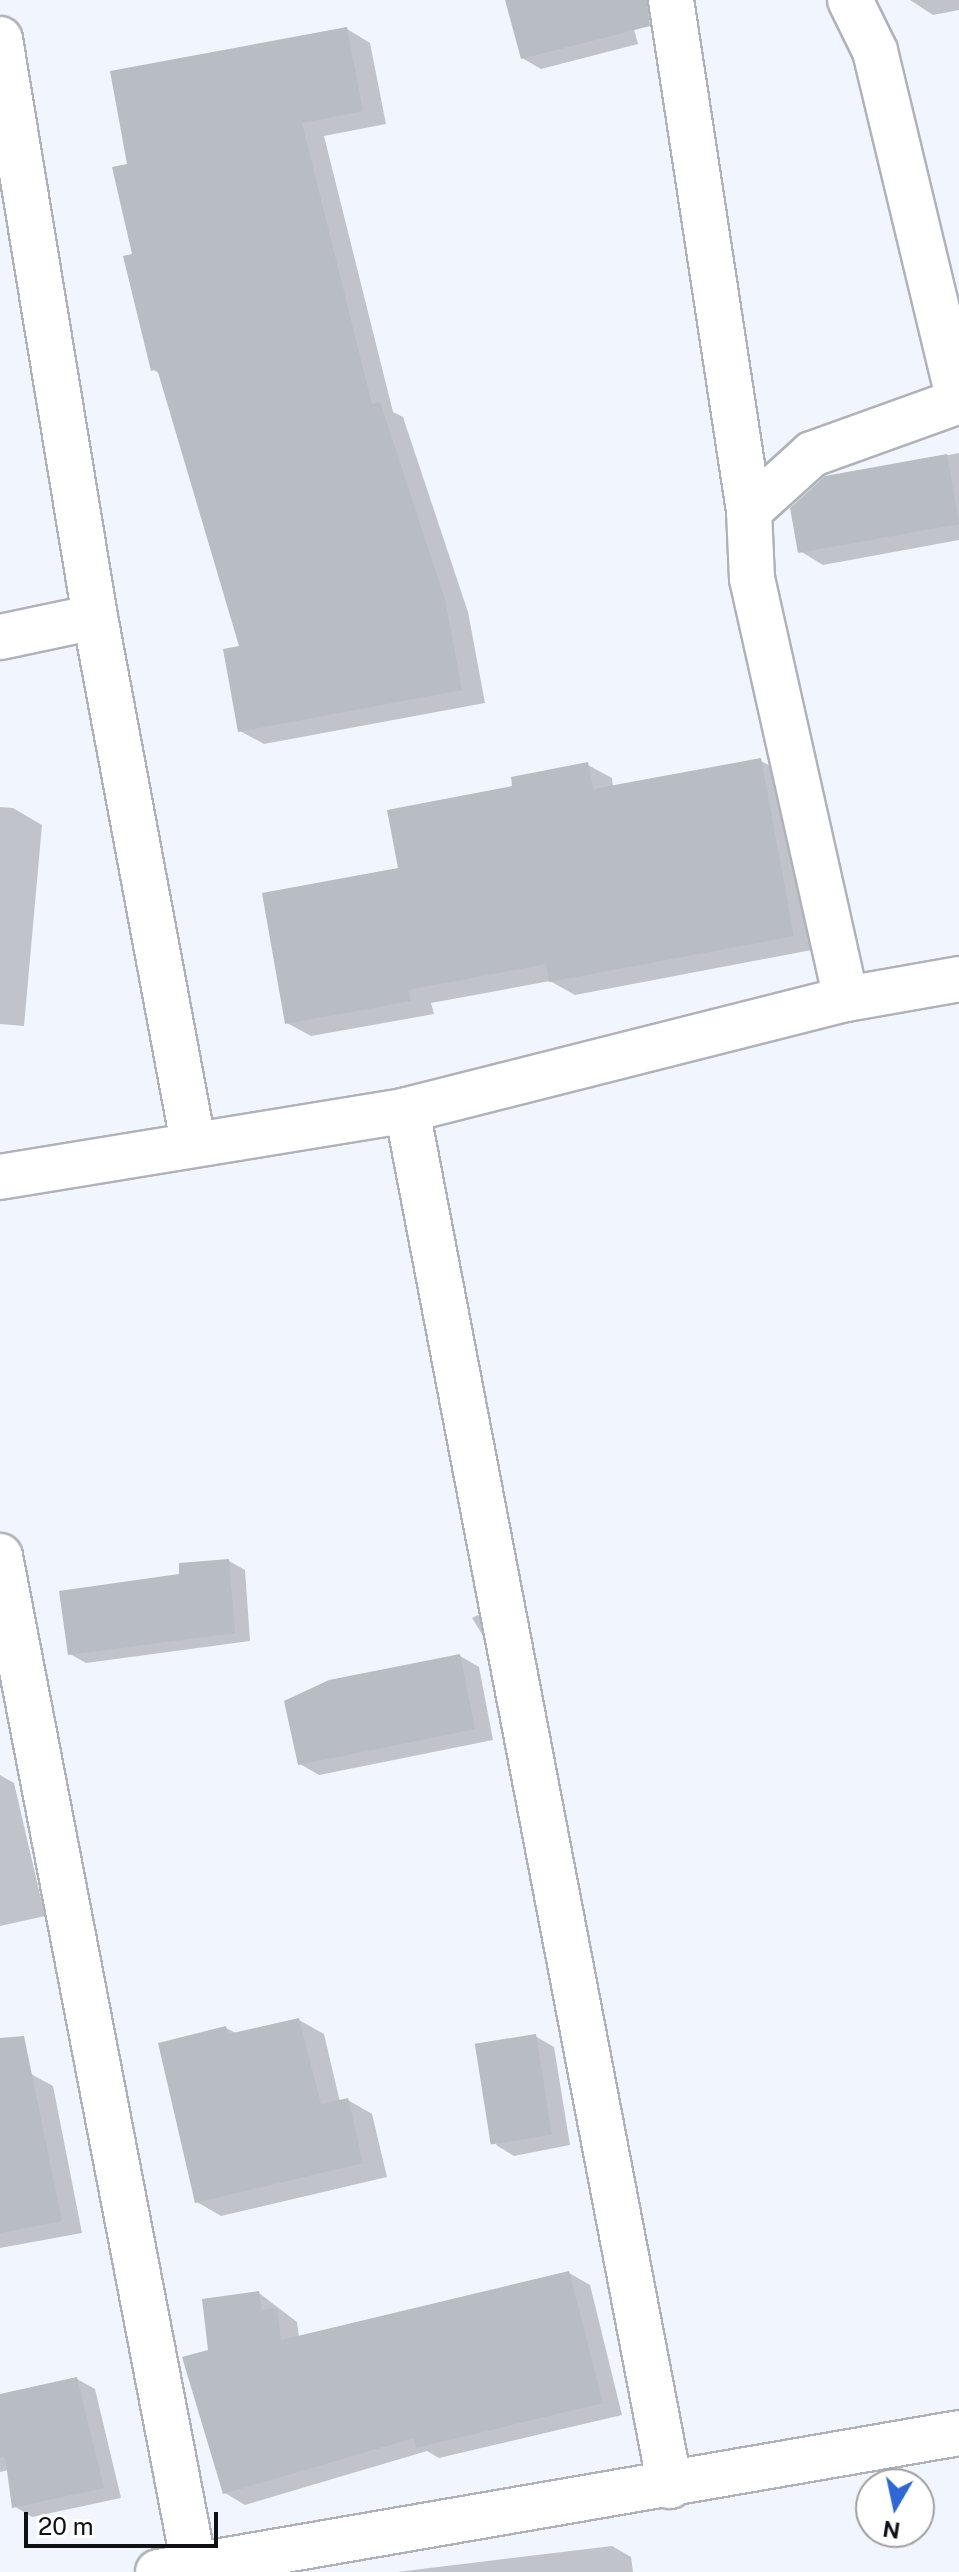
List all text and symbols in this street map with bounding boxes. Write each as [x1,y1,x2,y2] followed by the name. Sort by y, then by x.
[855,2468,935,2548] north arrow
[28,2496,222,2546] scale bar
[38,2512,94,2540] text: 20 m
[881,2516,902,2544] text: N

